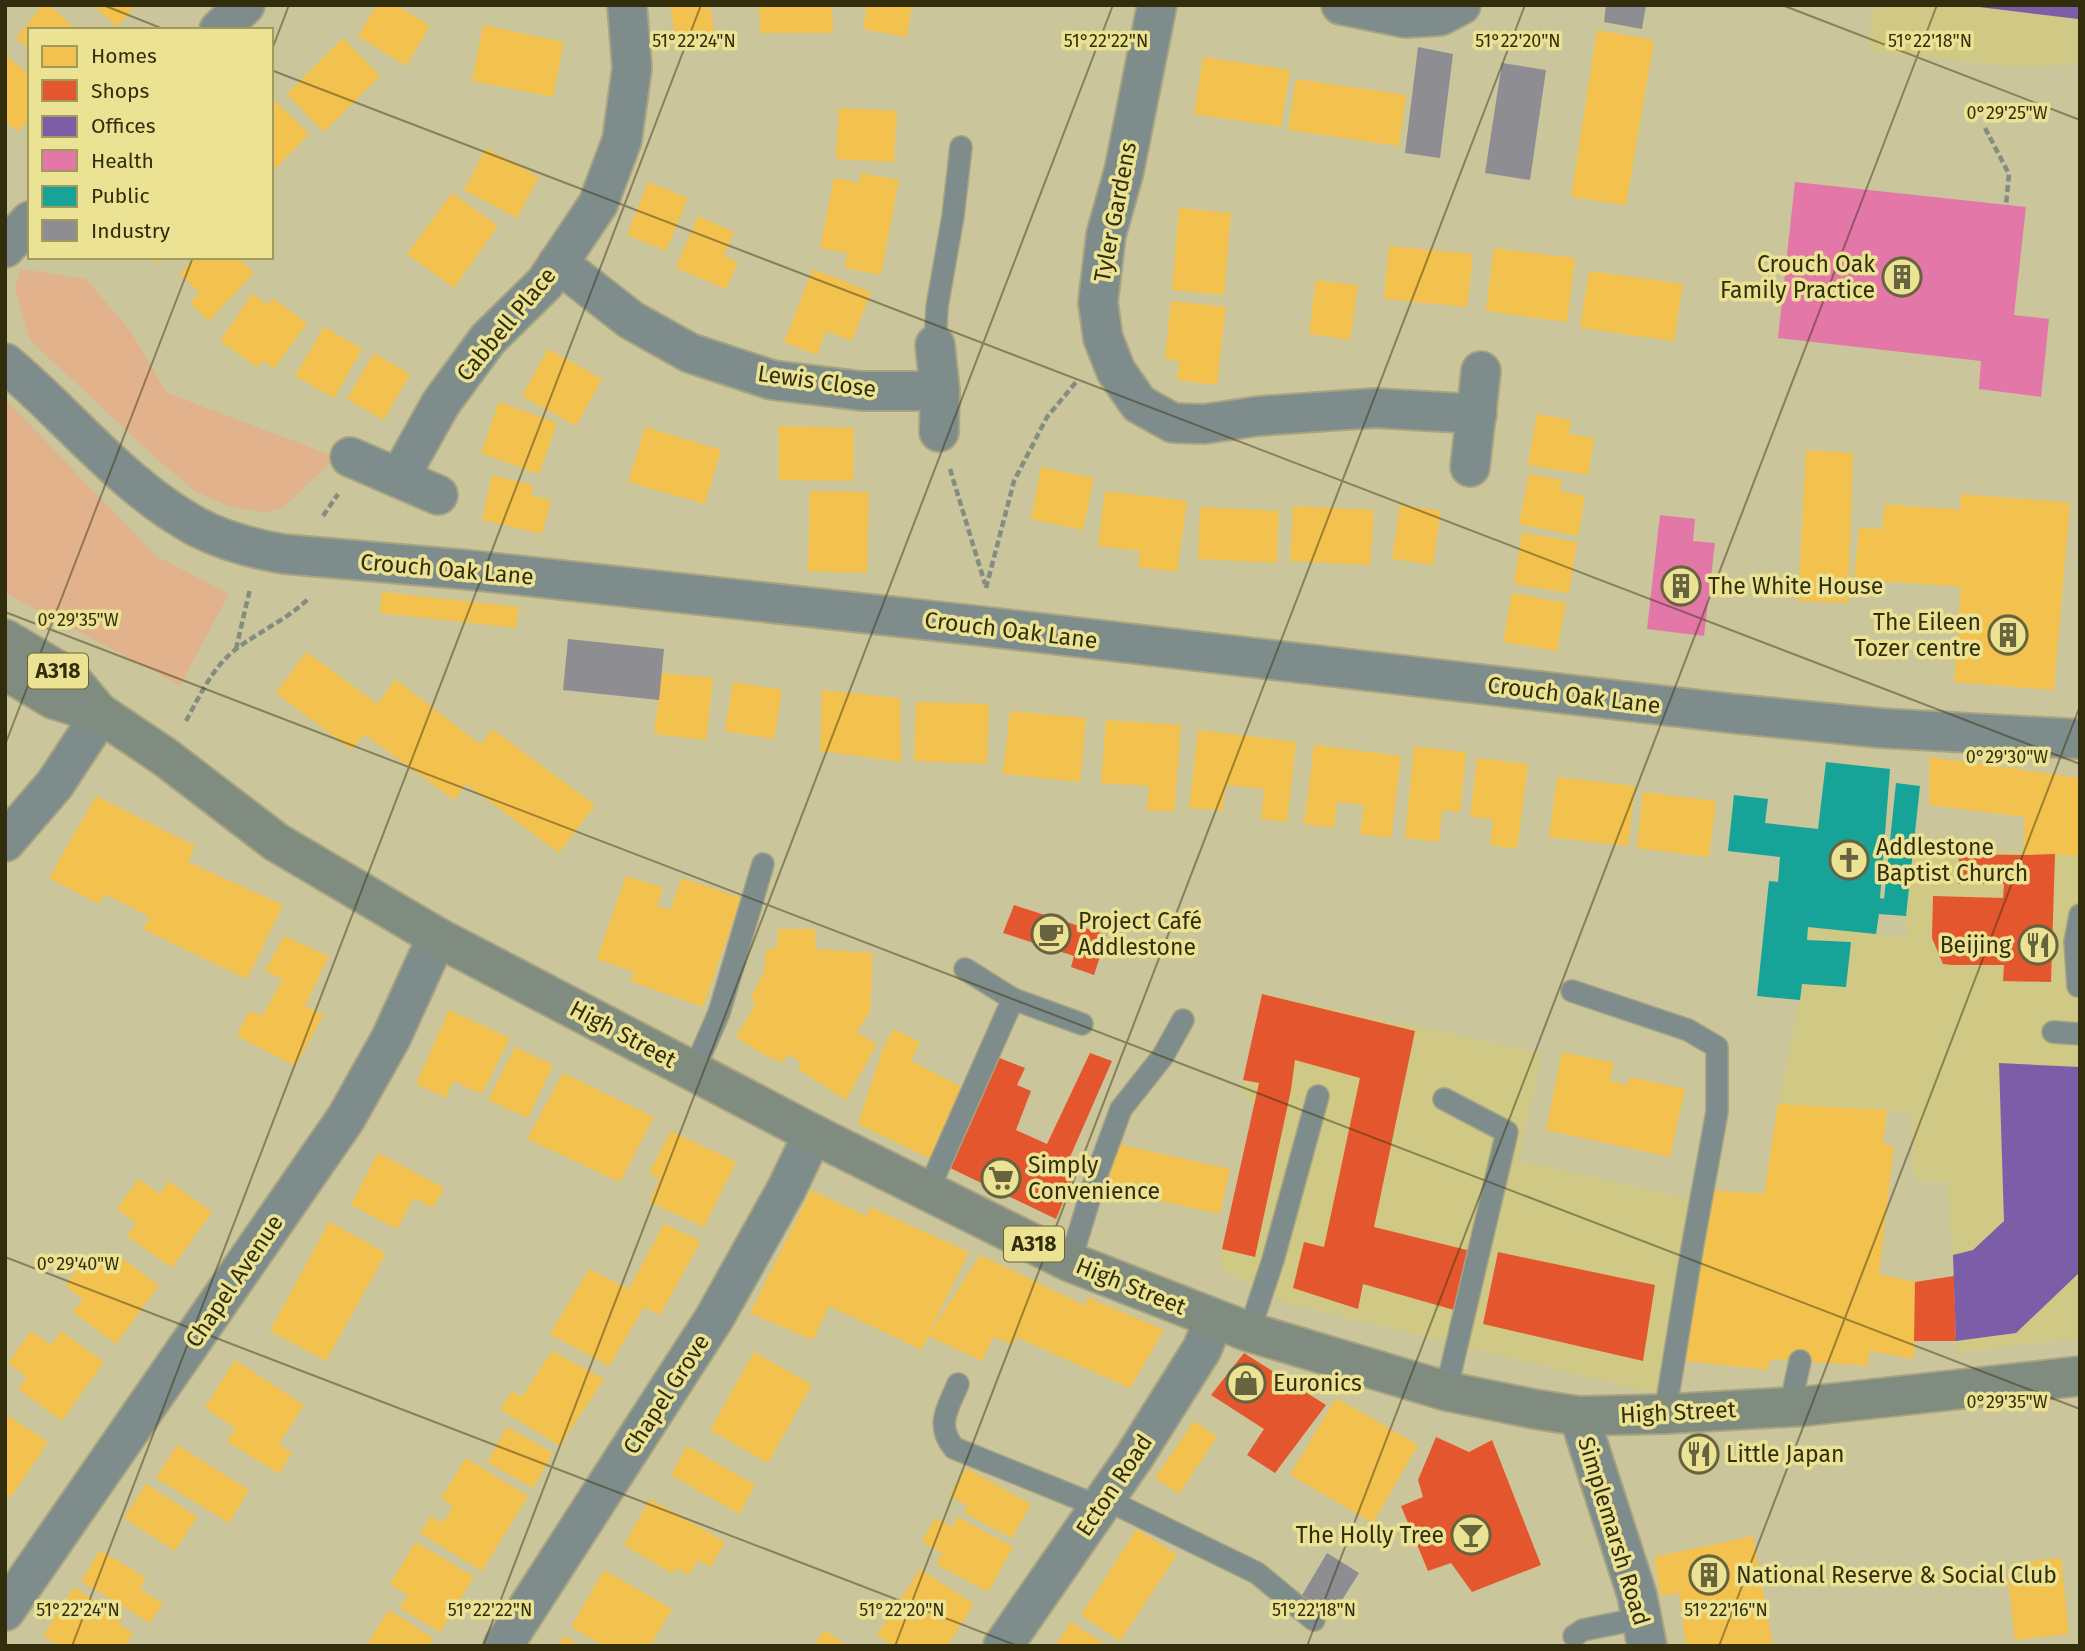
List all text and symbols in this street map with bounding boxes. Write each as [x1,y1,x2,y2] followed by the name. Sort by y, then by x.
[28,28,273,259] legend
[652,30,736,52] text: 51°22'24"N
[1064,30,1148,52] text: 51°22'22"N
[1475,30,1561,52] text: 51°22'20"N
[1888,30,1972,52] text: 51°22'18"N
[91,43,157,69] text: Homes
[91,78,149,104] text: Shops
[1966,102,2048,124] text: 0°29'25"W
[91,113,156,139] text: Offices
[1088,140,1142,284] street label: Tyler Gardens
[91,148,154,174] text: Health
[91,183,149,209] text: Public
[91,218,171,244] text: Industry
[1720,250,1875,304] place label: Crouch Oak Family Practice
[1881,256,1923,298] building icon: Crouch Oak Family Practice
[450,261,562,387] street label: Cabbell Place
[756,359,878,403] street label: Lewis Close
[359,547,535,591] street label: Crouch Oak Lane
[1660,565,1702,607] building icon: The White House
[1708,572,1883,600] place label: The White House
[923,606,1099,654] street label: Crouch Oak Lane
[1854,608,1981,662] place label: The Eileen Tozer centre
[37,609,119,631] text: 0°29'35"W
[1987,614,2029,656] building icon: The Eileen Tozer centre
[28,654,88,688] road number: A318
[1486,671,1662,719] street label: Crouch Oak Lane
[1966,746,2048,768] text: 0°29'30"W
[1876,833,2028,887] place label: Addlestone Baptist Church
[1828,839,1870,881] church icon: Addlestone Baptist Church
[1078,907,1202,961] place label: Project Café Addlestone
[1030,913,1072,955] cafe icon: Project Café Addlestone
[2017,924,2059,966] restaurant icon: Beijing
[1940,931,2011,959] place label: Beijing
[565,994,681,1074] street label: High Street
[1028,1151,1160,1205] place label: Simply Convenience
[980,1157,1022,1199] supermarket icon: Simply Convenience
[179,1209,289,1353] street label: Chapel Avenue
[1004,1226,1064,1262] road number: A318
[1072,1251,1191,1321] street label: High Street
[37,1253,119,1275] text: 0°29'40"W
[617,1329,715,1459] street label: Chapel Grove
[1225,1362,1267,1404] shop icon: Euronics
[1273,1369,1362,1397] place label: Euronics
[1966,1391,2048,1413] text: 0°29'35"W
[1619,1395,1737,1429] street label: High Street
[1070,1429,1158,1541] street label: Ecton Road
[1572,1433,1656,1629] street label: Simplemarsh Road
[1678,1433,1720,1475] restaurant icon: Little Japan
[1726,1440,1845,1468] place label: Little Japan
[1450,1514,1492,1556] bar icon: The Holly Tree
[1296,1521,1444,1549] place label: The Holly Tree
[1688,1554,1730,1596] building icon: National Reserve & Social Club
[1736,1561,2057,1589] place label: National Reserve & Social Club
[36,1599,120,1621] text: 51°22'24"N
[448,1599,532,1621] text: 51°22'22"N
[859,1599,945,1621] text: 51°22'20"N
[1272,1599,1356,1621] text: 51°22'18"N
[1684,1599,1768,1621] text: 51°22'16"N

